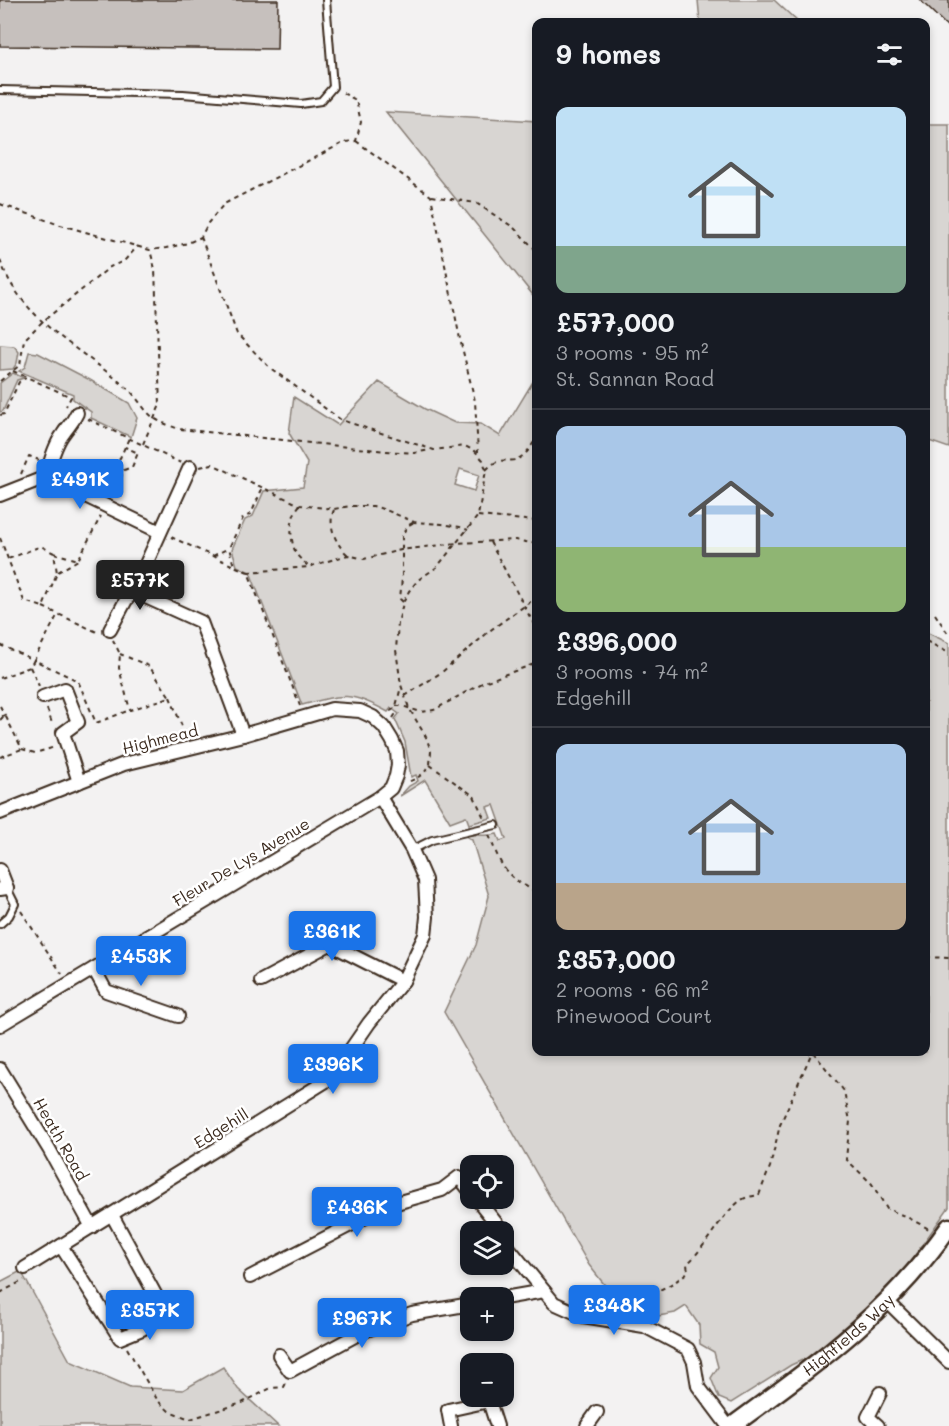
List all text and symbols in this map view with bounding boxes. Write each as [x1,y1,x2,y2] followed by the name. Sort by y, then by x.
[556,37,661,71] text: 9 homes
[873,38,906,71] icon: filters
[677,146,785,254] icon: home
[556,305,674,339] text: £577,000
[556,339,708,365] text: 3 rooms · 95 m²
[556,365,714,391] text: St. Sannan Road
[38,459,122,510] pin: £491K
[50,465,110,491] text: £491K
[677,465,785,573] icon: home
[98,560,182,611] pin: £577K
[110,566,170,592] text: £577K
[556,624,677,658] text: £396,000
[556,658,708,684] text: 3 rooms · 74 m²
[556,684,632,710] text: Edgehill
[120,719,200,758] street label: Highmead
[677,783,785,891] icon: home
[169,812,313,911] street label: Fleur De Lys Avenue
[290,911,374,962] pin: £361K
[303,917,361,943] text: £361K
[99,936,183,987] pin: £453K
[110,942,172,968] text: £453K
[556,942,676,976] text: £357,000
[556,976,709,1002] text: 2 rooms · 66 m²
[556,1002,712,1028] text: Pinewood Court
[291,1044,375,1095] pin: £396K
[302,1050,364,1076] text: £396K
[29,1094,94,1184] street label: Heath Road
[190,1103,252,1152] street label: Edgehill
[460,1155,514,1407] map controls
[460,1155,514,1209] button: locate
[315,1187,399,1238] pin: £436K
[326,1193,388,1219] text: £436K
[460,1221,514,1275] button: layers
[572,1285,656,1336] pin: £348K
[460,1287,514,1341] button: +
[798,1289,898,1380] street label: Highfields Way
[108,1290,192,1341] pin: £357K
[583,1291,645,1317] text: £348K
[120,1296,180,1322] text: £357K
[320,1298,404,1349] pin: £967K
[332,1304,392,1330] text: £967K
[460,1353,514,1407] button: −

